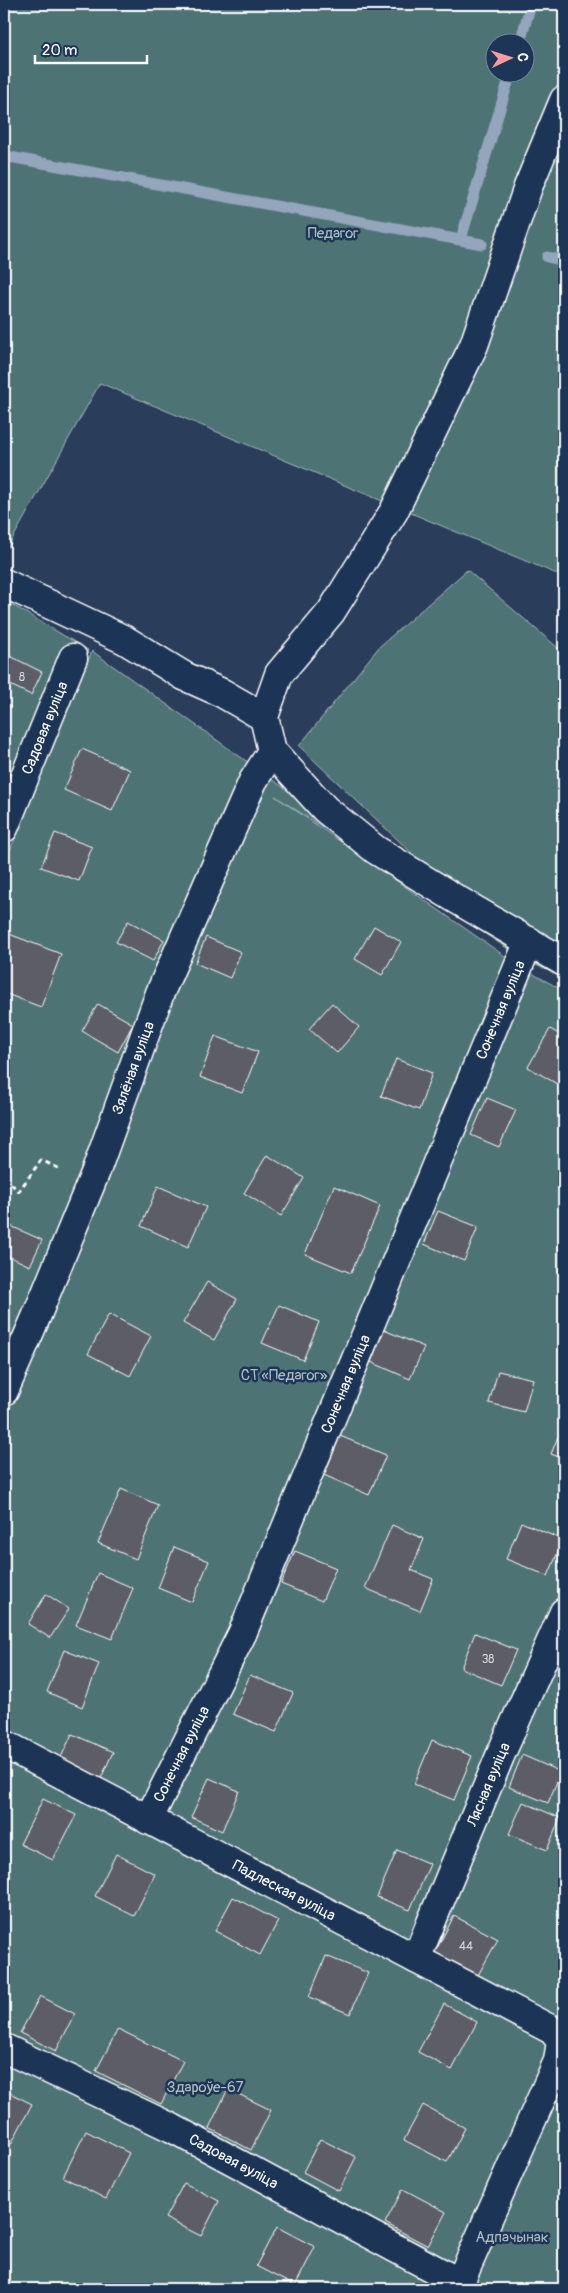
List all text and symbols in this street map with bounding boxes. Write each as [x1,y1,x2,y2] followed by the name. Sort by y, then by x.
[35,32,148,64] scale bar
[486,32,536,82] north arrow
[42,41,77,60] text: 20 m
[514,52,531,62] text: С
[308,224,358,243] park label: Педагог
[19,670,25,685] house number: 8
[17,679,72,777] street label: Садовая вуліца
[472,957,529,1062] street label: Сонечная вуліца
[108,1019,159,1117] street label: Зялёная вуліца
[317,1332,374,1436] street label: Сонечная вуліца
[241,1366,328,1385] park label: СТ «Педагог»
[482,1652,494,1667] house number: 38
[149,1703,214,1805] street label: Сонечная вуліца
[462,1739,514,1830] street label: Лясная вуліца
[229,1855,339,1925] street label: Падлеская вуліца
[459,1939,473,1954] house number: 44
[167,2078,243,2097] park label: Здароўе-67
[186,2129,282,2193] street label: Садовая вуліца
[476,2228,549,2247] park label: Адпачынак

